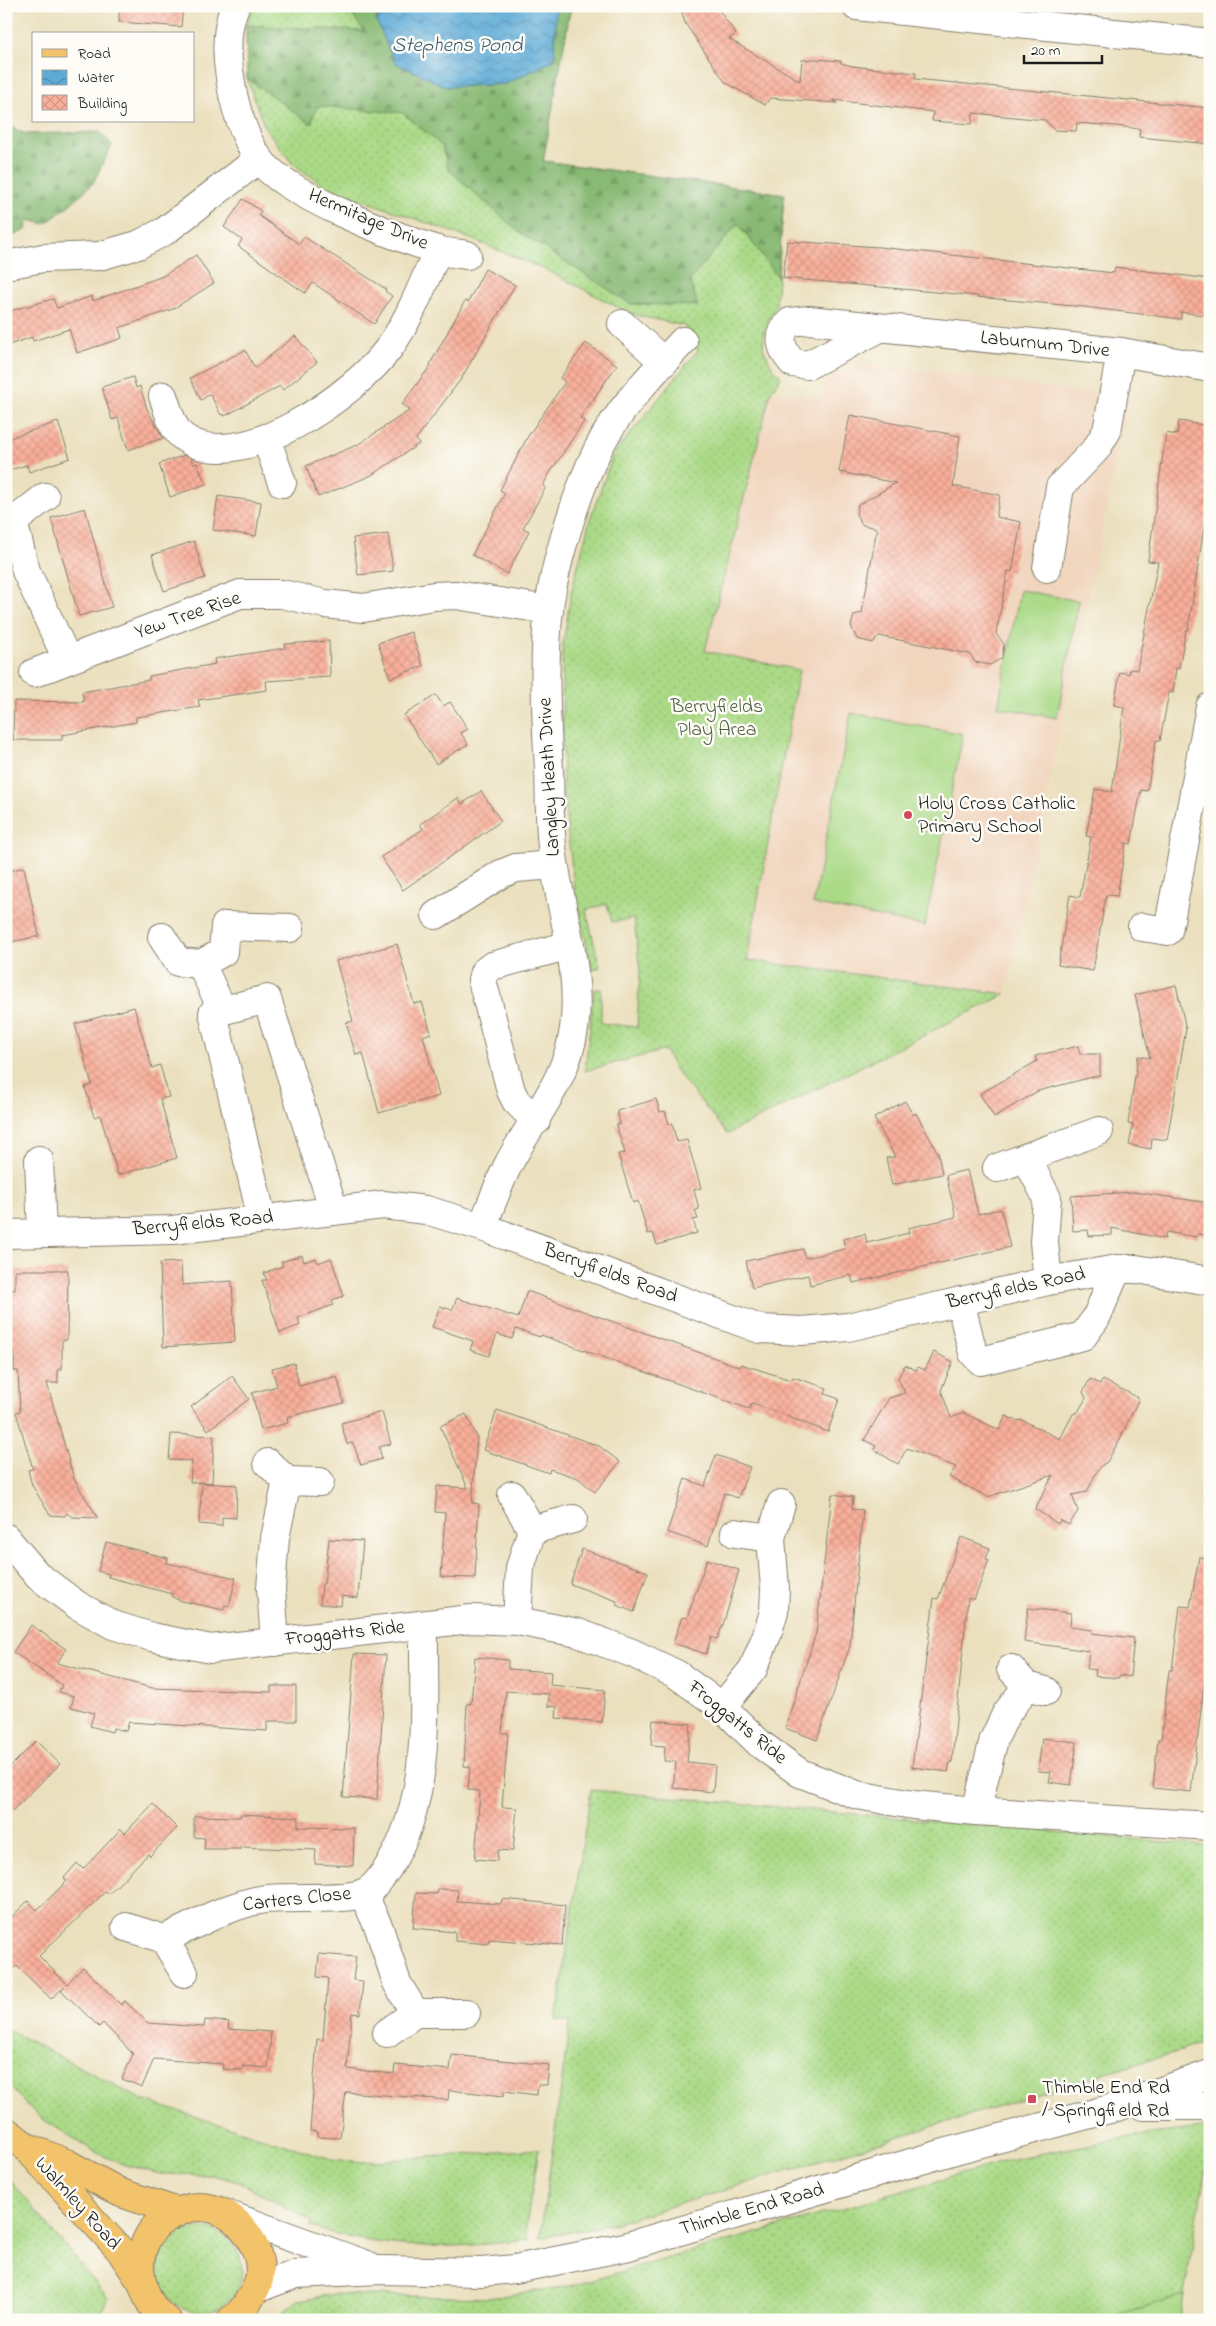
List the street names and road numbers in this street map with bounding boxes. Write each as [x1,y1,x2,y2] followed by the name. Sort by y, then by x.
[303,182,433,259] street label: Hermitage Drive
[979,324,1111,366] street label: Laburnum Drive
[131,584,245,648] street label: Yew Tree Rise
[531,697,570,857] street label: Langley Heath Drive
[130,1203,275,1245] street label: Berryfields Road
[538,1236,681,1312] street label: Berryfields Road
[943,1260,1088,1318] street label: Berryfields Road
[283,1613,406,1656] street label: Froggatts Ride
[680,1673,793,1773] street label: Froggatts Ride
[241,1880,353,1920] street label: Carters Close
[27,2151,127,2257] street label: Walmley Road
[676,2176,828,2244] street label: Thimble End Road

